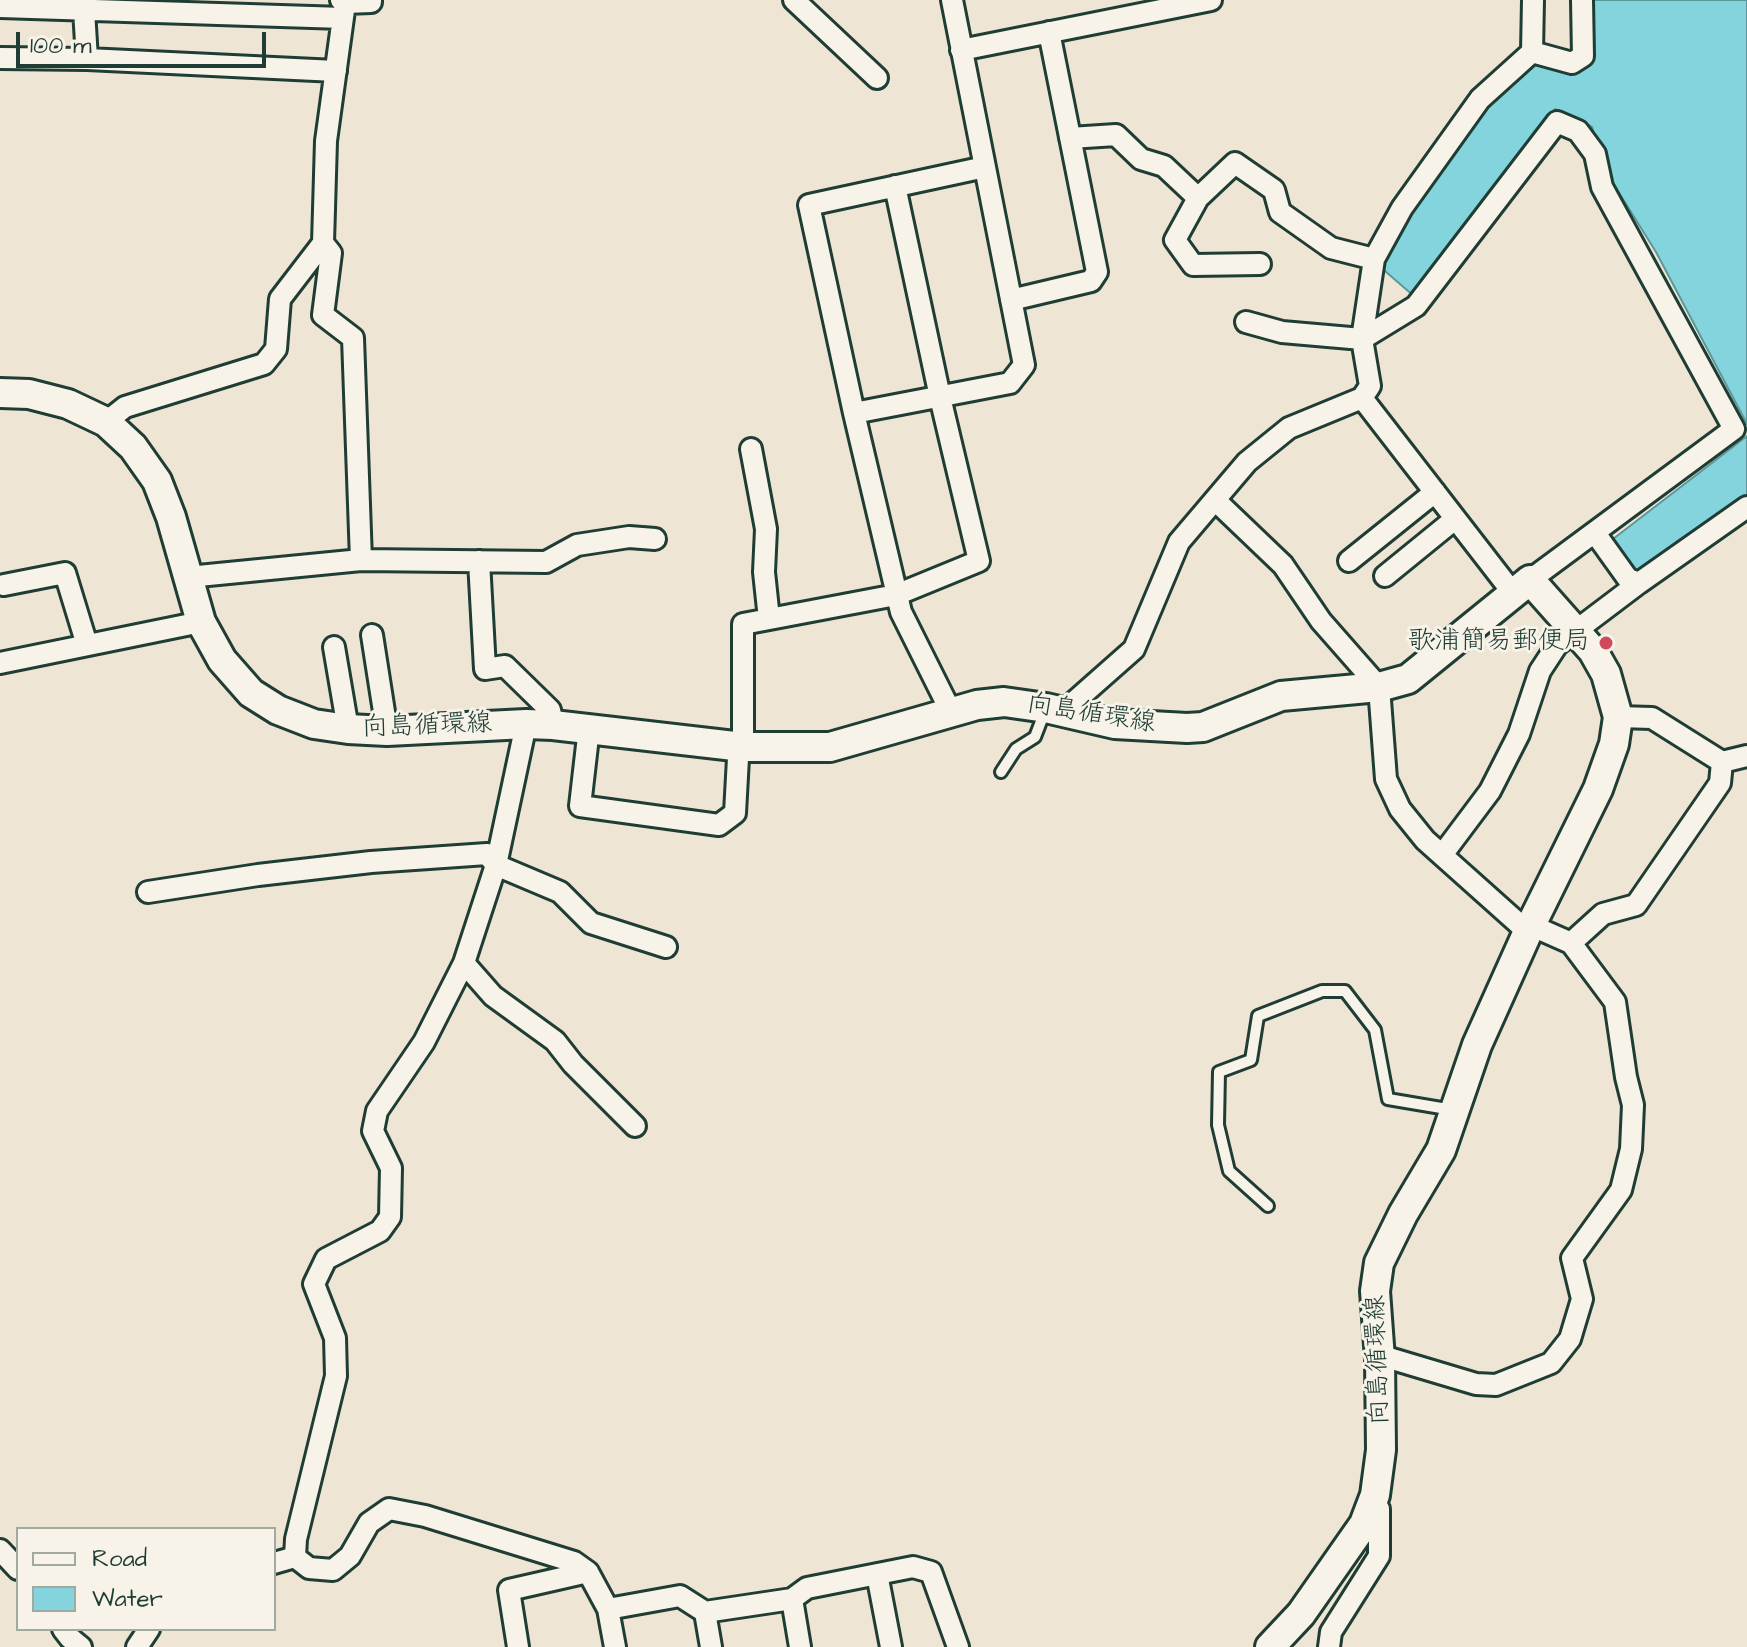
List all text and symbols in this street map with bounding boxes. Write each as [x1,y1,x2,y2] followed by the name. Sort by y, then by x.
[20,16,270,66] scale bar
[30,29,92,63] text: 100 m
[1408,627,1590,659] place label: 歌浦簡易郵便局
[1597,634,1615,652] marker: 歌浦簡易郵便局
[1024,689,1158,741] street label: 向島循環線
[361,709,493,745] street label: 向島循環線
[1361,1294,1397,1426] street label: 向島循環線
[16,1527,276,1631] legend
[92,1542,147,1576] text: Road
[92,1582,163,1616] text: Water

